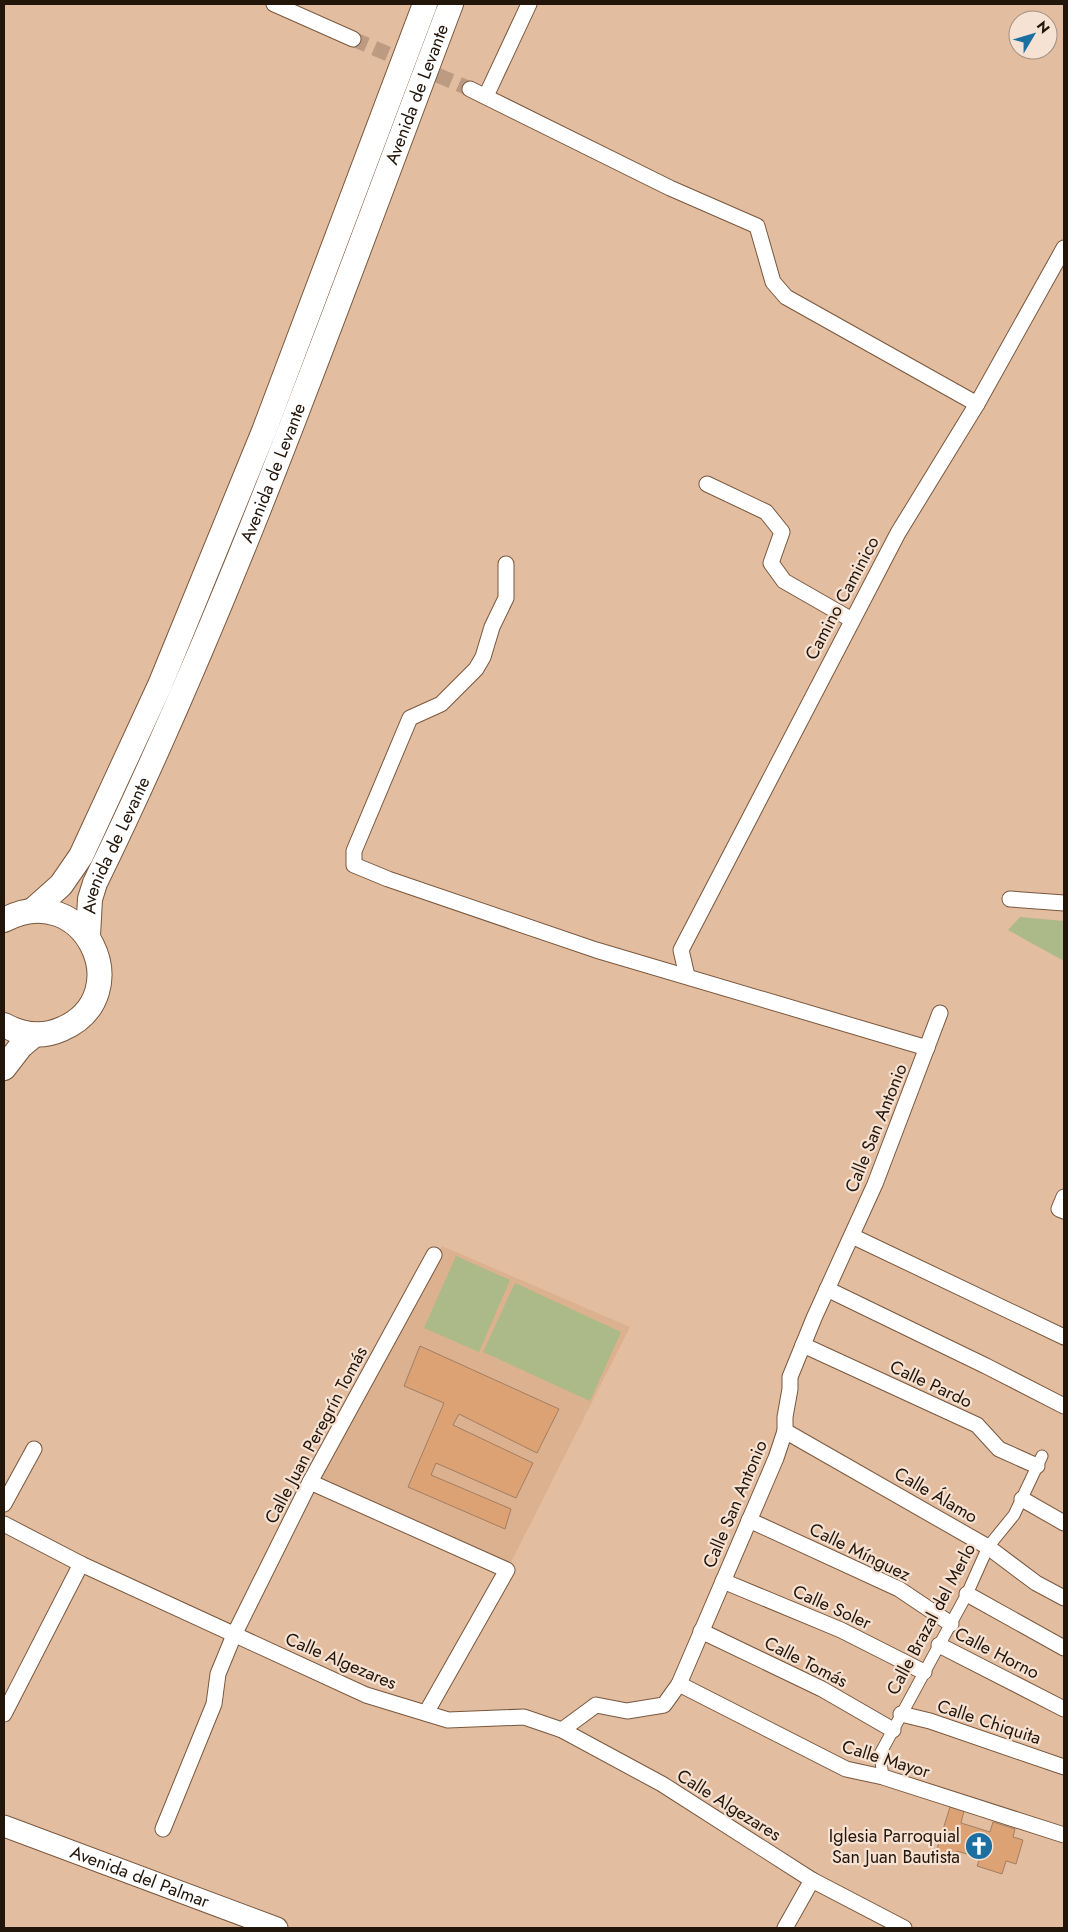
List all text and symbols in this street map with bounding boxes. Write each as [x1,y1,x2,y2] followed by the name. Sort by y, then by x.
[1008,10,1058,60] north arrow
[1032,16,1055,38] text: N
[379,20,455,168] street label: Avenida de Levante
[234,399,312,547] street label: Avenida de Levante
[798,531,886,664] street label: Camino Caminico
[76,772,156,915] street label: Avenida de Levante
[838,1060,914,1196] street label: Calle San Antonio
[258,1342,374,1528] street label: Calle Juan Peregrín Tomás
[886,1354,977,1414] street label: Calle Pardo
[696,1436,774,1572] street label: Calle San Antonio
[889,1461,983,1529] street label: Calle Álamo
[805,1516,916,1588] street label: Calle Mínguez
[880,1538,982,1699] street label: Calle Brazal del Merlo
[789,1578,876,1636] street label: Calle Soler
[950,1621,1044,1686] street label: Calle Horno
[281,1626,401,1696] street label: Calle Algezares
[760,1630,852,1694] street label: Calle Tomás
[934,1693,1044,1751] street label: Calle Chiquita
[839,1733,934,1785] street label: Calle Mayor
[672,1763,786,1847] street label: Calle Algezares
[829,1823,960,1870] place label: Iglesia Parroquial San Juan Bautista
[964,1831,994,1861] church icon: Iglesia Parroquial San Juan Bautista
[67,1839,214,1915] street label: Avenida del Palmar

